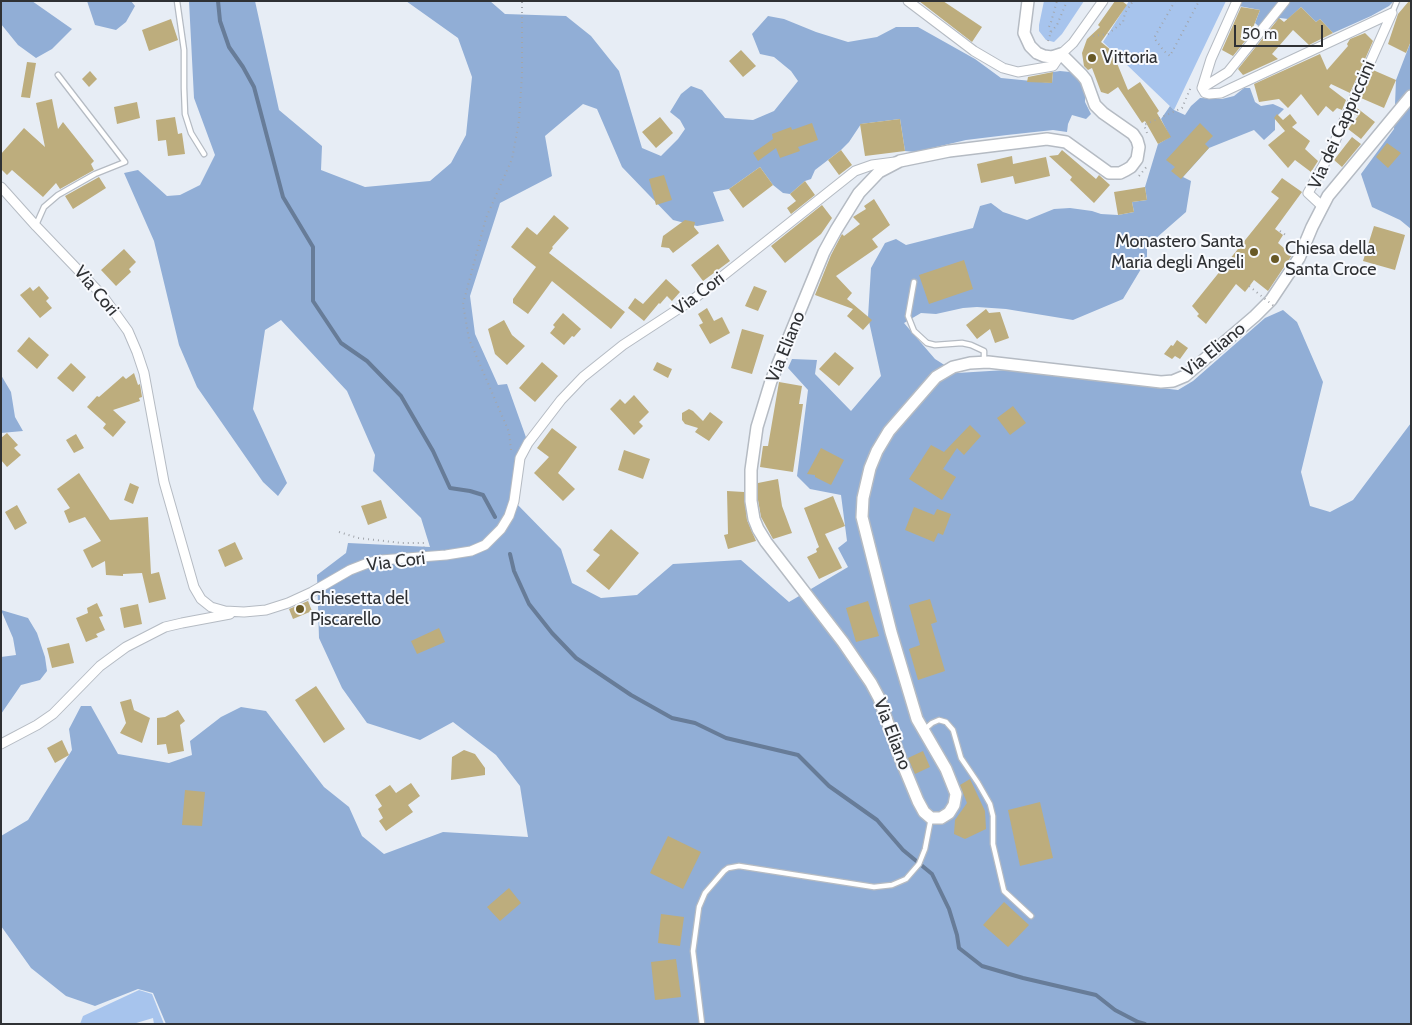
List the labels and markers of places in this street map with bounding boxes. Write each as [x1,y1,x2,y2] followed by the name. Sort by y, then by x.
[1102,47,1158,69] place label: Vittoria
[1086,52,1098,64] marker: Vittoria
[1111,231,1244,274] place label: Monastero Santa Maria degli Angeli
[1285,238,1376,280] place label: Chiesa della Santa Croce
[1248,246,1260,258] marker: Monastero Santa Maria degli Angeli
[1269,253,1281,265] marker: Chiesa della Santa Croce
[310,588,409,630] place label: Chiesetta del Piscarello
[294,603,306,615] marker: Chiesetta del Piscarello

